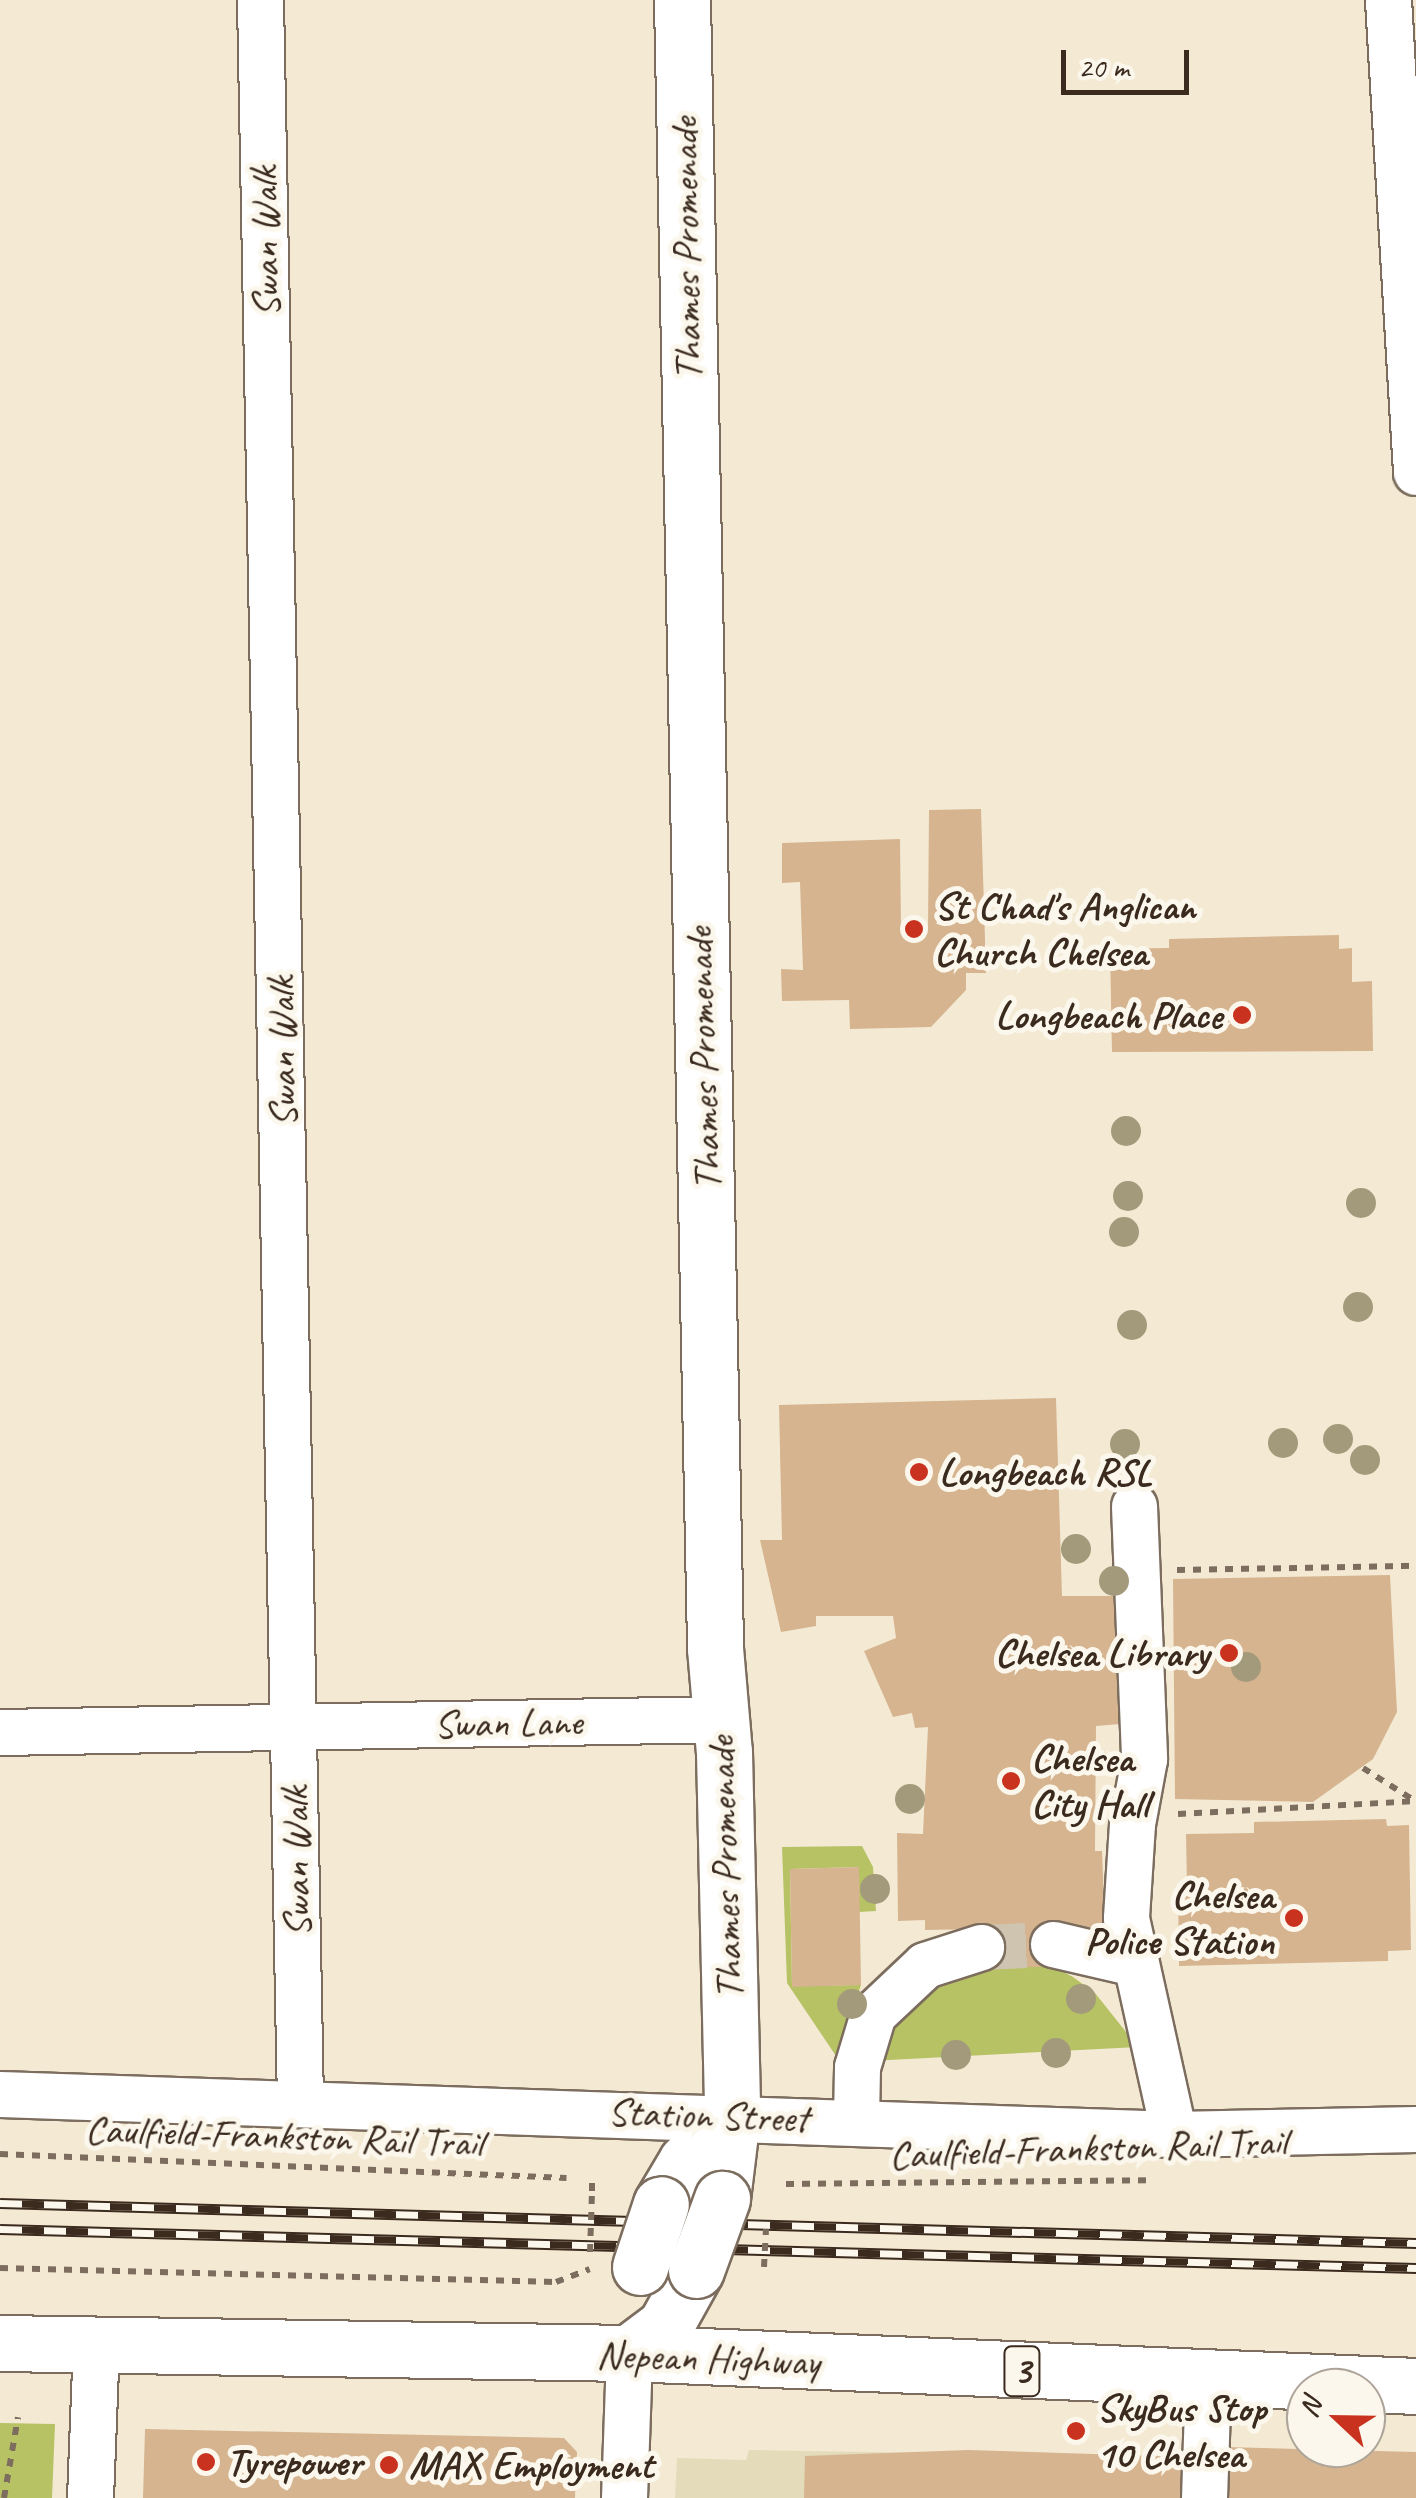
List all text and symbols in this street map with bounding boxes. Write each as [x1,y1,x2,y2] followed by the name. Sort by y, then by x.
[1066,30,1194,92] scale bar
[1078,48,1129,86] text: 20 m
[660,117,712,381] street label: Thames Promenade
[240,166,290,318] street label: Swan Walk
[934,882,1195,976] place label: St Chad's Anglican Church Chelsea
[903,918,925,940] marker: St Chad's Anglican Church Chelsea
[674,926,732,1192] street label: Thames Promenade
[257,976,307,1128] street label: Swan Walk
[995,991,1222,1039] place label: Longbeach Place
[1231,1004,1253,1026] marker: Longbeach Place
[939,1448,1151,1496] place label: Longbeach RSL
[908,1461,930,1483] marker: Longbeach RSL
[995,1629,1209,1677] place label: Chelsea Library
[1218,1642,1240,1664] marker: Chelsea Library
[433,1698,583,1748] street label: Swan Lane
[1031,1734,1150,1828] place label: Chelsea City Hall
[696,1735,754,2001] street label: Thames Promenade
[1000,1770,1022,1792] marker: Chelsea City Hall
[271,1786,321,1938] street label: Swan Walk
[1084,1871,1274,1965] place label: Chelsea Police Station
[1283,1907,1305,1929] marker: Chelsea Police Station
[607,2088,809,2142] street label: Station Street
[84,2105,484,2167] street label: Caulfield-Frankston Rail Trail
[888,2117,1288,2179] street label: Caulfield-Frankston Rail Trail
[596,2330,820,2386] street label: Nepean Highway
[1002,2338,1042,2404] road number: 3
[1286,2368,1386,2468] north arrow
[1096,2384,1268,2478] place label: SkyBus Stop 10 Chelsea
[1290,2393,1329,2422] text: N
[1065,2420,1087,2442] marker: SkyBus Stop 10 Chelsea
[226,2438,362,2486] place label: Tyrepower
[409,2441,653,2489] place label: MAX Employment
[195,2451,217,2473] marker: Tyrepower
[378,2454,400,2476] marker: MAX Employment

